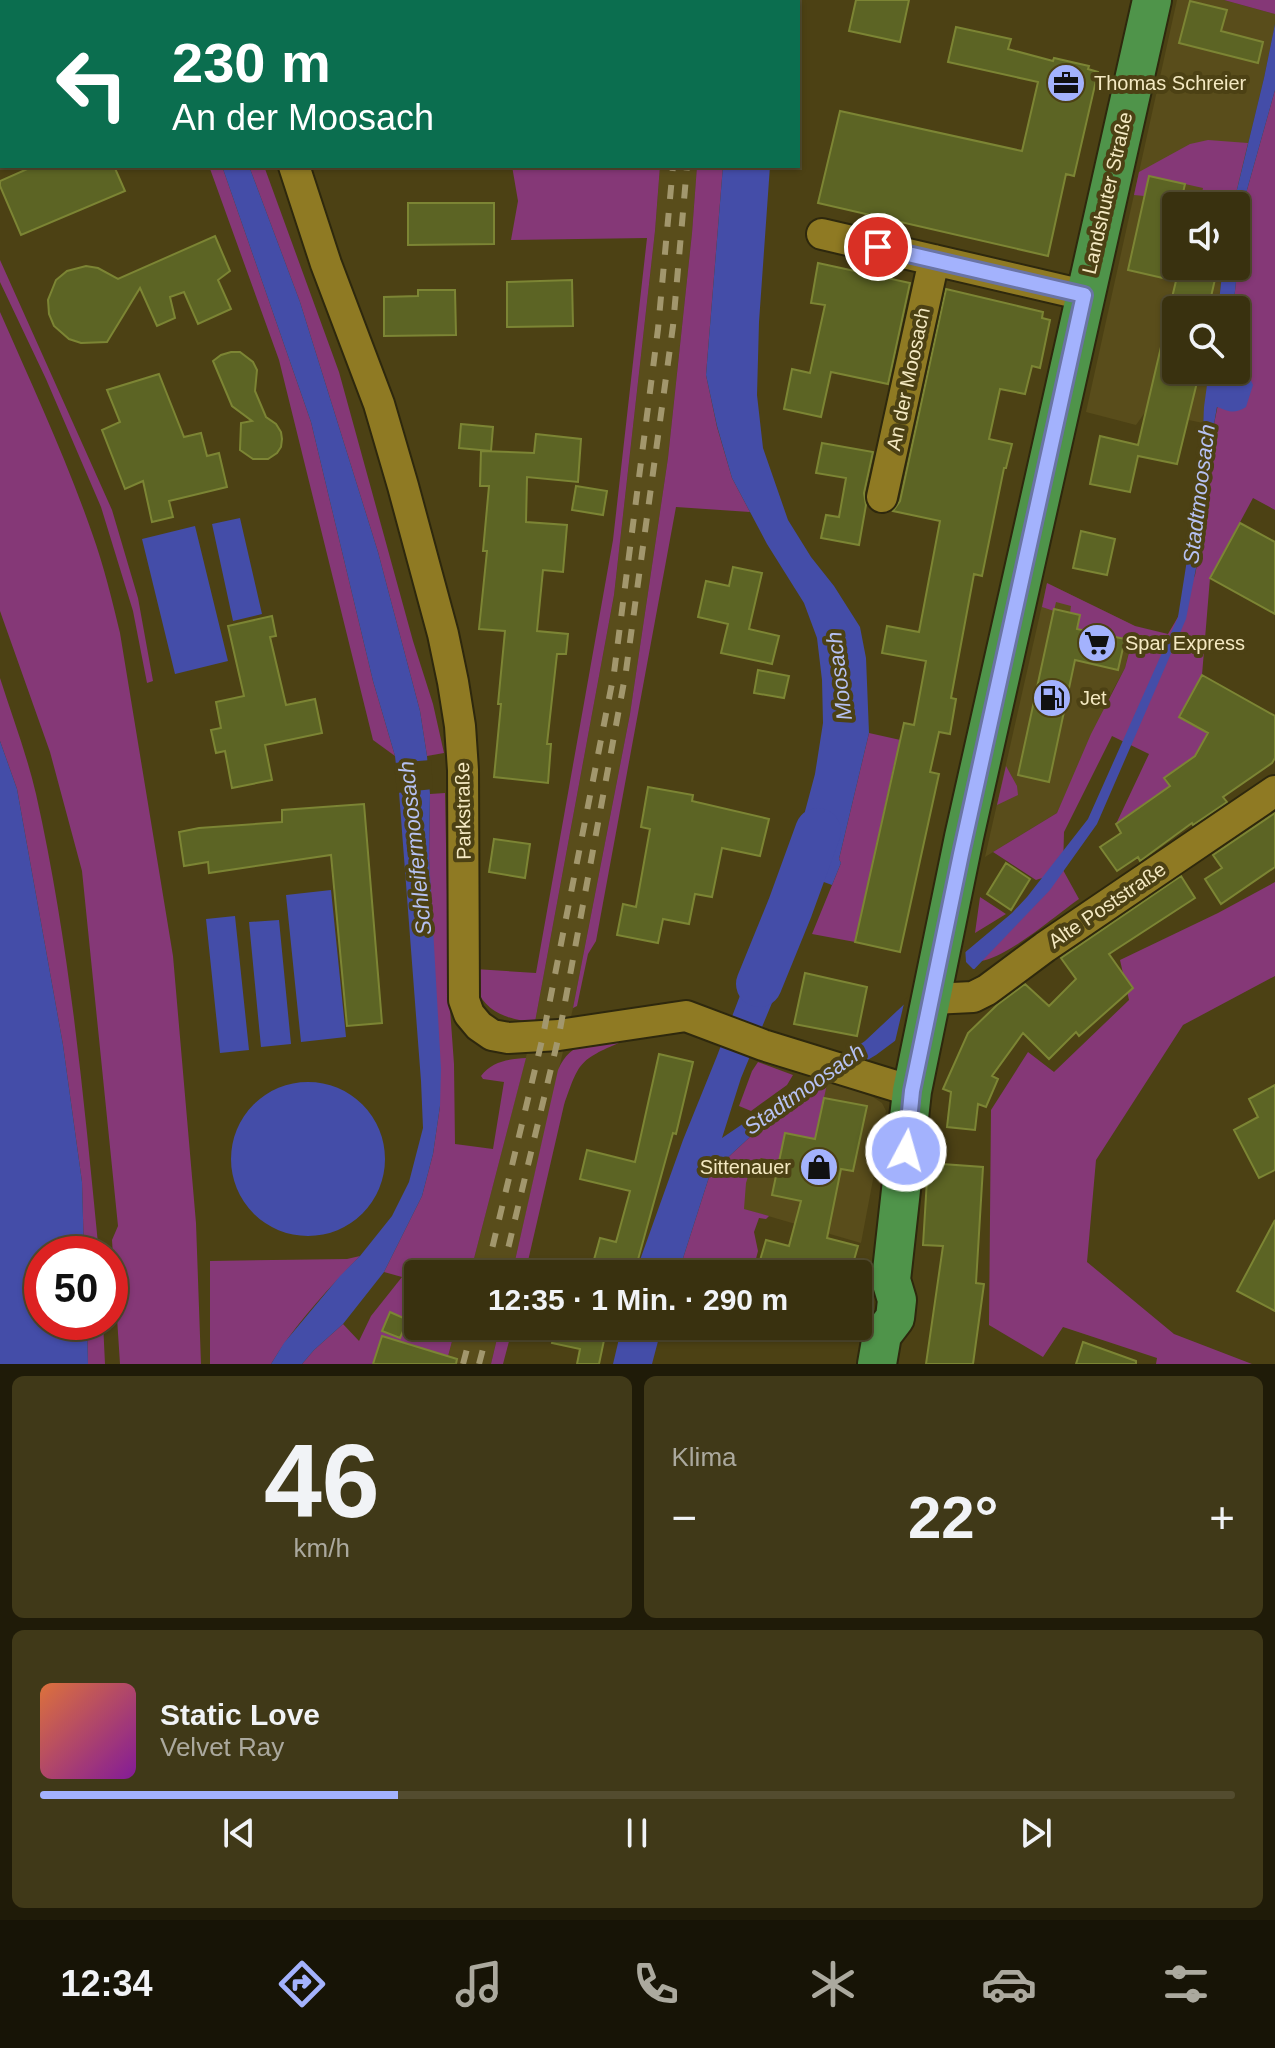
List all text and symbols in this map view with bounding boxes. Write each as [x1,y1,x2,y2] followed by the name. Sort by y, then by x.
[172,31,331,94] text: 230 m
[40,32,144,136] icon: left
[1045,62,1087,104] office icon: Thomas Schreier
[1094,72,1247,94] place label: Thomas Schreier
[172,97,434,138] text: An der Moosach
[1078,110,1136,276] street label: Landshuter Straße
[1162,192,1250,384] map controls
[1162,192,1250,280] button: sound
[844,213,912,281] pin
[856,225,900,269] icon: arrive
[1162,296,1250,384] button: search
[882,305,934,453] street label: An der Moosach
[1178,423,1220,565] water label: Stadtmoosach
[1076,622,1118,664] supermarket icon: Spar Express
[821,630,857,722] water label: Moosach
[1125,632,1245,654] place label: Spar Express
[1031,677,1073,719] fuel station icon: Jet
[1080,687,1107,709] place label: Jet
[393,760,437,936] water label: Schleifermoosach
[451,762,475,860] street label: Parkstraße
[1044,858,1170,952] street label: Alte Poststraße
[739,1038,869,1140] water label: Stadtmoosach
[864,1109,948,1193] position arrow
[798,1146,840,1188] shop icon: Sittenauer
[700,1156,791,1178] place label: Sittenauer
[24,1236,128,1340] speed limit sign: 50
[488,1283,788,1316] text: 12:35 · 1 Min. · 290 m
[264,1423,380,1539] text: 46
[672,1442,737,1472] text: Klima
[908,1484,999,1551] text: 22°
[672,1493,697,1542] text: −
[1209,1493,1235,1542] text: +
[294,1533,350,1563] text: km/h
[160,1698,320,1731] text: Static Love
[160,1732,284,1762] text: Velvet Ray
[217,1811,261,1855] icon: previous
[615,1811,659,1855] icon: pause
[1014,1811,1058,1855] icon: next
[274,1956,330,2012] icon: directions
[451,1956,507,2012] icon: music
[628,1956,684,2012] icon: phone
[805,1956,861,2012] icon: climate
[981,1956,1037,2012] icon: car
[1158,1956,1214,2012] icon: filters
[60,1963,153,2004] text: 12:34

